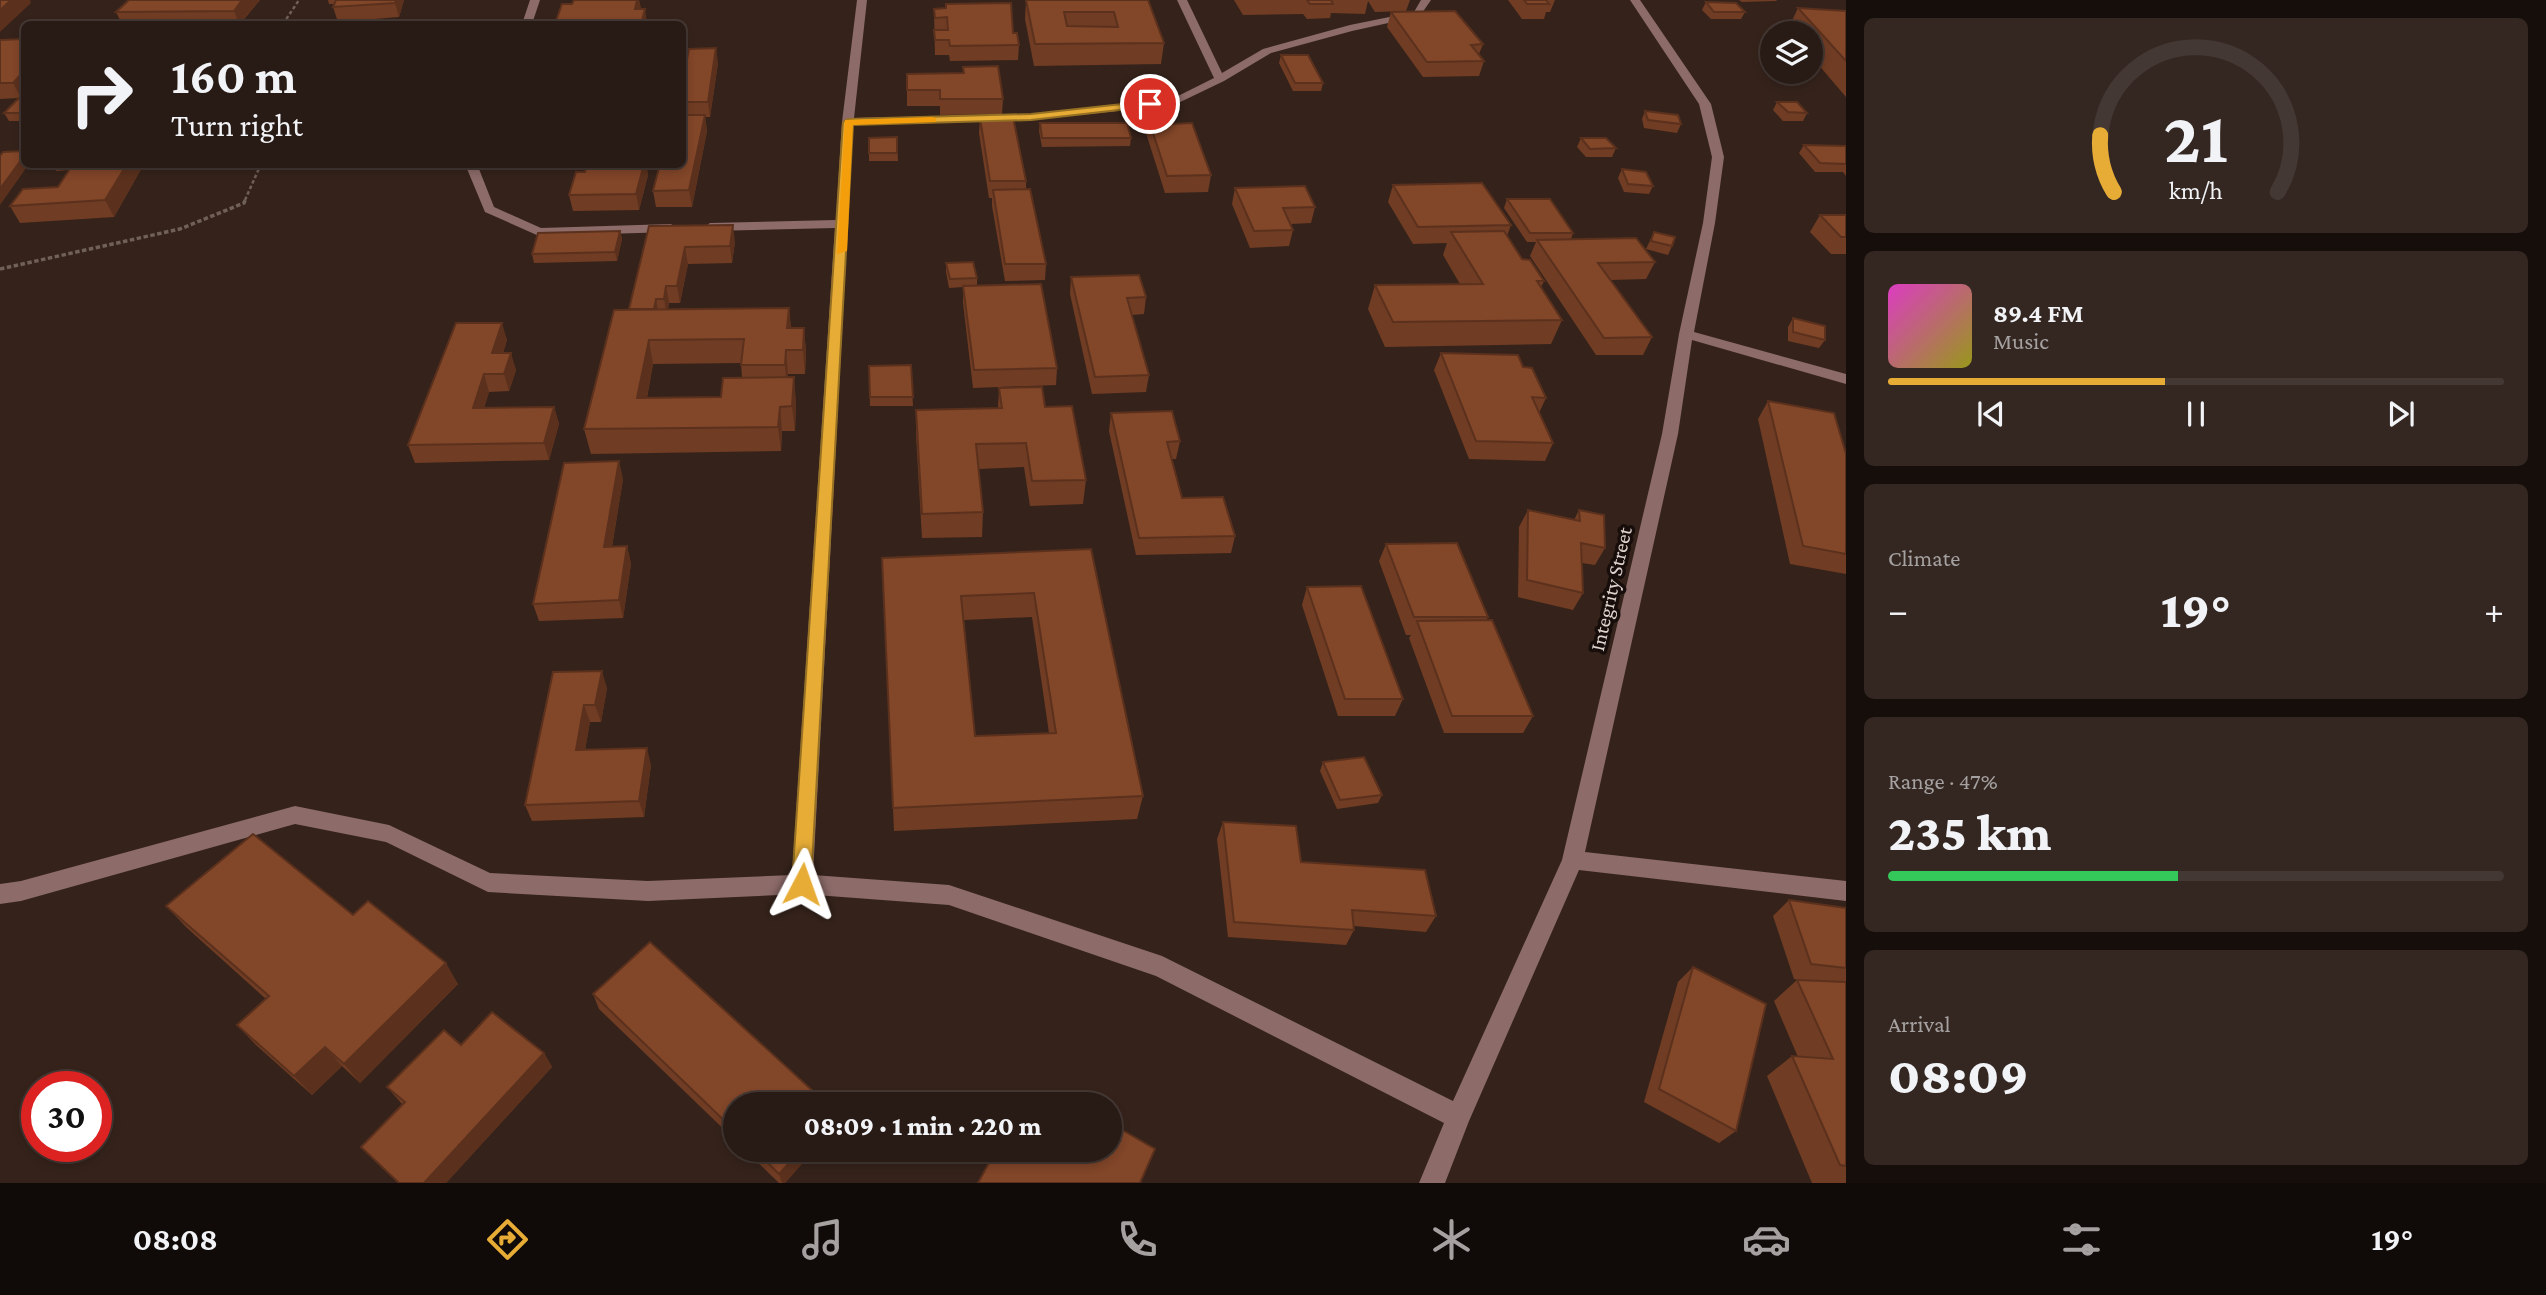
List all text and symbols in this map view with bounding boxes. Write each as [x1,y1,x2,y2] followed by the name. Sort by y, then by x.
[1760,21,1823,84] map controls
[1760,21,1823,84] button: layers
[56,49,147,140] icon: right
[171,49,297,104] text: 160 m
[1120,74,1180,134] pin
[1131,85,1169,123] icon: arrive
[2164,97,2228,178] text: 21
[171,107,303,143] text: Turn right
[2169,176,2223,203] text: km/h
[1993,299,2084,328] text: 89.4 FM
[1993,328,2049,354] text: Music
[1972,395,2010,433] icon: previous
[2177,395,2215,433] icon: pause
[2382,395,2420,433] icon: next
[1585,524,1637,653] street label: Integrity Street
[1888,545,1960,571] text: Climate
[2161,580,2231,638] text: 19°
[1888,589,1908,631] text: −
[2484,589,2504,631] text: +
[1888,768,1998,794] text: Range · 47%
[1888,803,2051,861] text: 235 km
[765,847,839,921] position arrow
[1888,1011,1951,1037] text: Arrival
[1888,1046,2029,1104] text: 08:09
[21,1071,112,1162] speed limit sign: 30
[804,1112,1041,1141] text: 08:09 · 1 min · 220 m
[483,1215,532,1264] icon: directions
[798,1215,847,1264] icon: music
[1113,1215,1162,1264] icon: phone
[1427,1215,1476,1264] icon: climate
[1742,1215,1791,1264] icon: car
[2057,1215,2106,1264] icon: filters
[133,1221,218,1257] text: 08:08
[2371,1221,2413,1257] text: 19°

